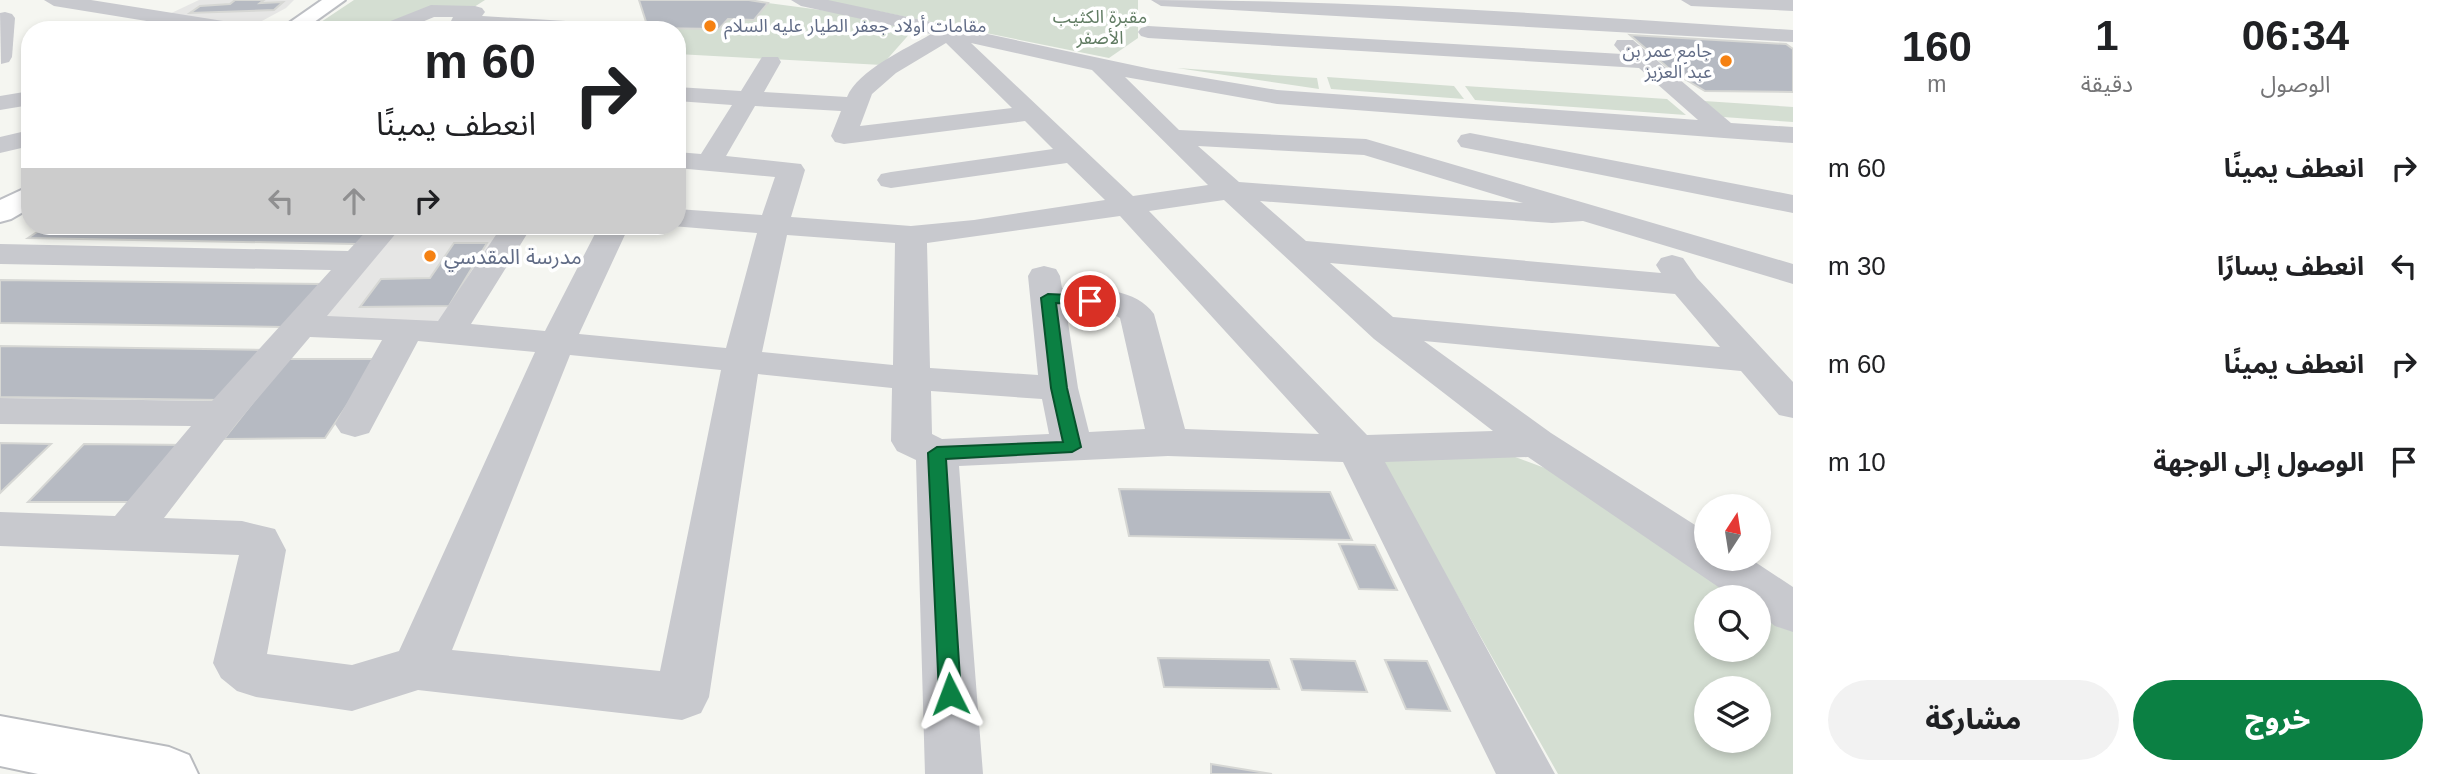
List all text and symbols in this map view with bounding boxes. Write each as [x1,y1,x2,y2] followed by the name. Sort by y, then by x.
[1053,7,1147,49] park label: مقبرة الكثيب الأصفر
[2095,12,2119,59] text: 1
[2242,12,2349,59] text: 06:34
[724,15,987,40] place label: مقامات أولاد جعفر الطيار عليه السلام
[702,18,718,34] marker: مقامات أولاد جعفر الطيار عليه السلام
[1902,23,1972,70] text: 160
[424,34,536,88] text: 60 m
[1623,41,1712,83] place label: جامع عمر بن عبد العزيز
[560,49,651,140] icon: right
[1718,53,1734,69] marker: جامع عمر بن عبد العزيز
[1927,71,1946,97] text: m
[2081,71,2133,97] text: دقيقة
[2261,71,2330,97] text: الوصول
[376,106,536,142] text: انعطف يمينًا
[2385,149,2423,187] icon: right
[1828,153,1886,183] text: 60 m
[2224,153,2364,183] text: انعطف يمينًا
[262,182,300,220] icon: left
[335,182,373,220] icon: ahead
[408,182,446,220] icon: right
[444,245,582,272] place label: مدرسة المقدسي
[2385,247,2423,285] icon: left
[422,248,438,264] marker: مدرسة المقدسي
[1828,251,1886,281] text: 30 m
[2217,251,2364,281] text: انعطف يسارًا
[1060,271,1120,331] pin
[1071,282,1109,320] icon: arrive
[2385,345,2423,383] icon: right
[1828,349,1886,379] text: 60 m
[2224,349,2364,379] text: انعطف يمينًا
[2385,443,2423,481] icon: arrive
[1828,447,1886,477] text: 10 m
[2153,447,2364,477] text: الوصول إلى الوجهة
[1694,494,1771,570] north arrow
[1694,494,1771,753] map controls
[1694,585,1771,662] button: search
[913,657,987,731] position arrow
[1694,676,1771,753] button: layers
[1828,680,2119,760] button: مشاركة
[2133,680,2423,760] button: خروج

